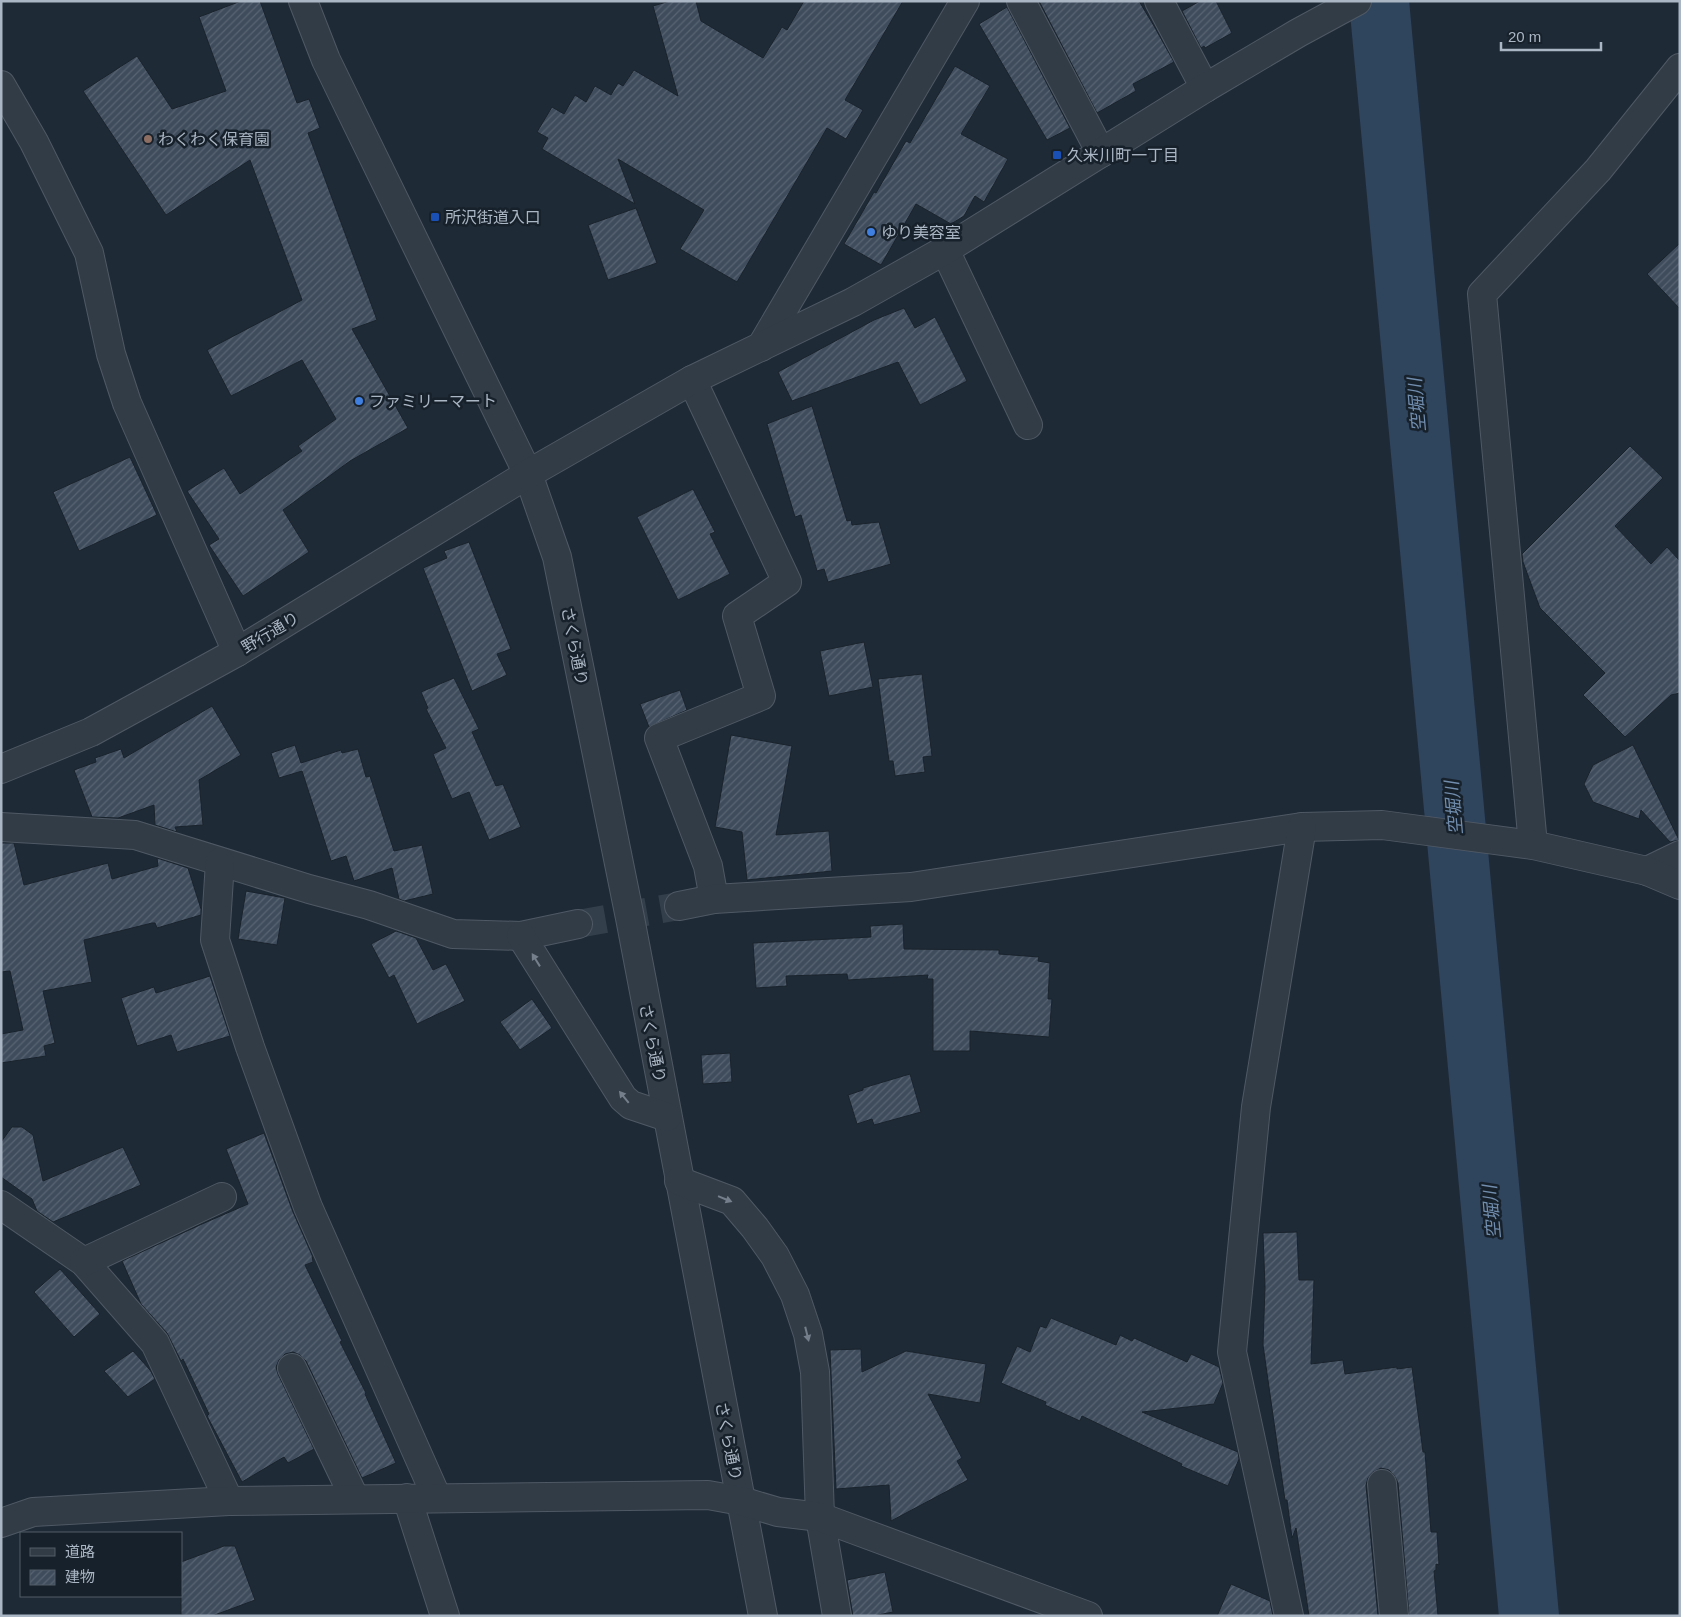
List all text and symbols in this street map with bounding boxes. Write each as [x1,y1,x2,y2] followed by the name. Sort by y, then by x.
[1501,20,1601,52] scale bar
[1508,28,1541,45] text: 20 m
[158,131,270,148] place label: わくわく保育園
[142,133,154,145] marker: わくわく保育園
[1067,147,1179,164] place label: 久米川町一丁目
[1051,149,1063,161] marker: 久米川町一丁目
[445,209,541,226] place label: 所沢街道入口
[429,211,441,223] marker: 所沢街道入口
[881,224,961,241] place label: ゆり美容室
[865,226,877,238] marker: ゆり美容室
[1405,375,1429,433] water label: 空堀川
[369,393,497,410] place label: ファミリーマート
[353,395,365,407] marker: ファミリーマート
[559,605,590,687] street label: さくら通り
[238,609,302,656] street label: 野行通り
[1442,778,1466,836] water label: 空堀川
[531,954,541,967] one-way arrow
[637,1002,668,1084] street label: さくら通り
[618,1091,629,1104] one-way arrow
[1480,1182,1504,1240] water label: 空堀川
[718,1195,732,1203] one-way arrow
[804,1327,812,1342] one-way arrow
[713,1400,744,1482] street label: さくら通り
[20,1532,182,1597] legend
[65,1543,95,1560] text: 道路
[65,1568,95,1585] text: 建物

